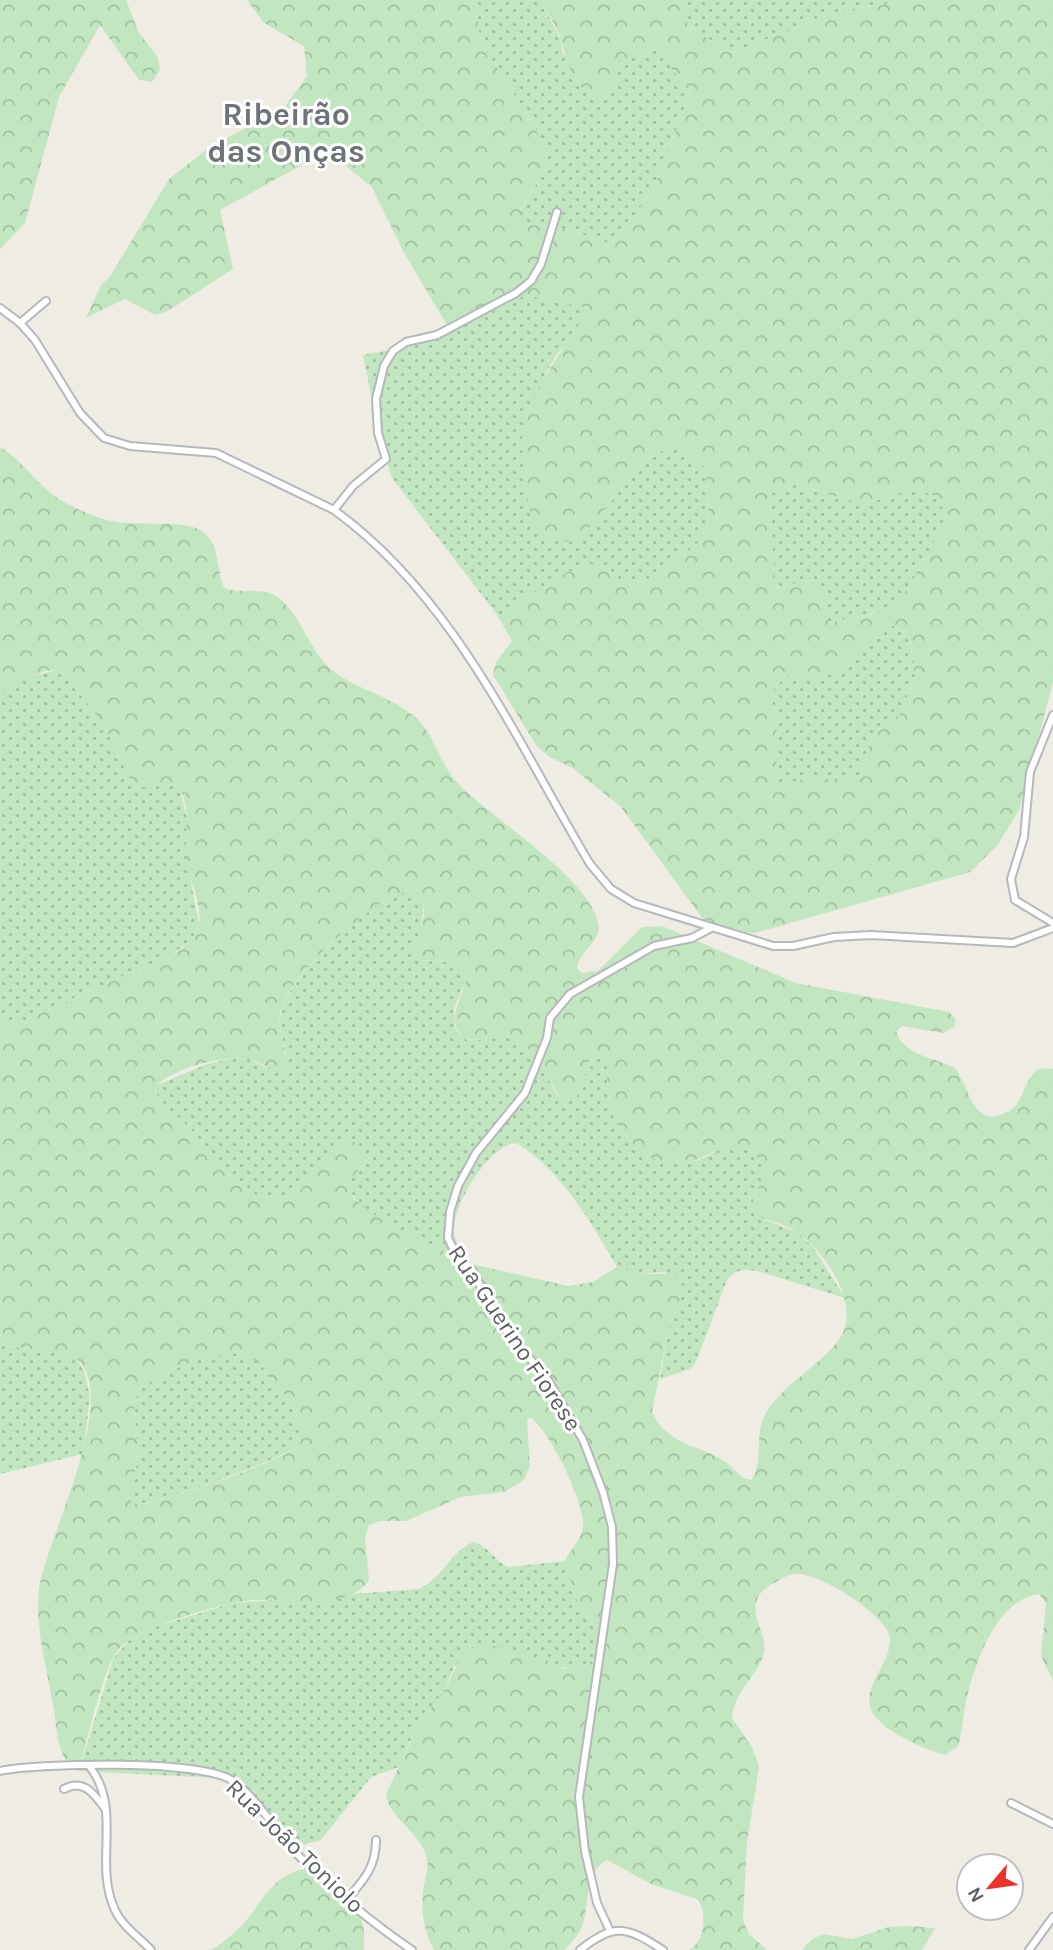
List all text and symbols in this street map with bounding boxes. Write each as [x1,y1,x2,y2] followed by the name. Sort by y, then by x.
[207,96,365,170] district label: Ribeirão das Onças
[442,1240,588,1436] street label: Rua Guerino Fiorese
[220,1773,370,1919] street label: Rua João Toniolo
[955,1852,1025,1922] north arrow
[963,1883,989,1906] text: N

